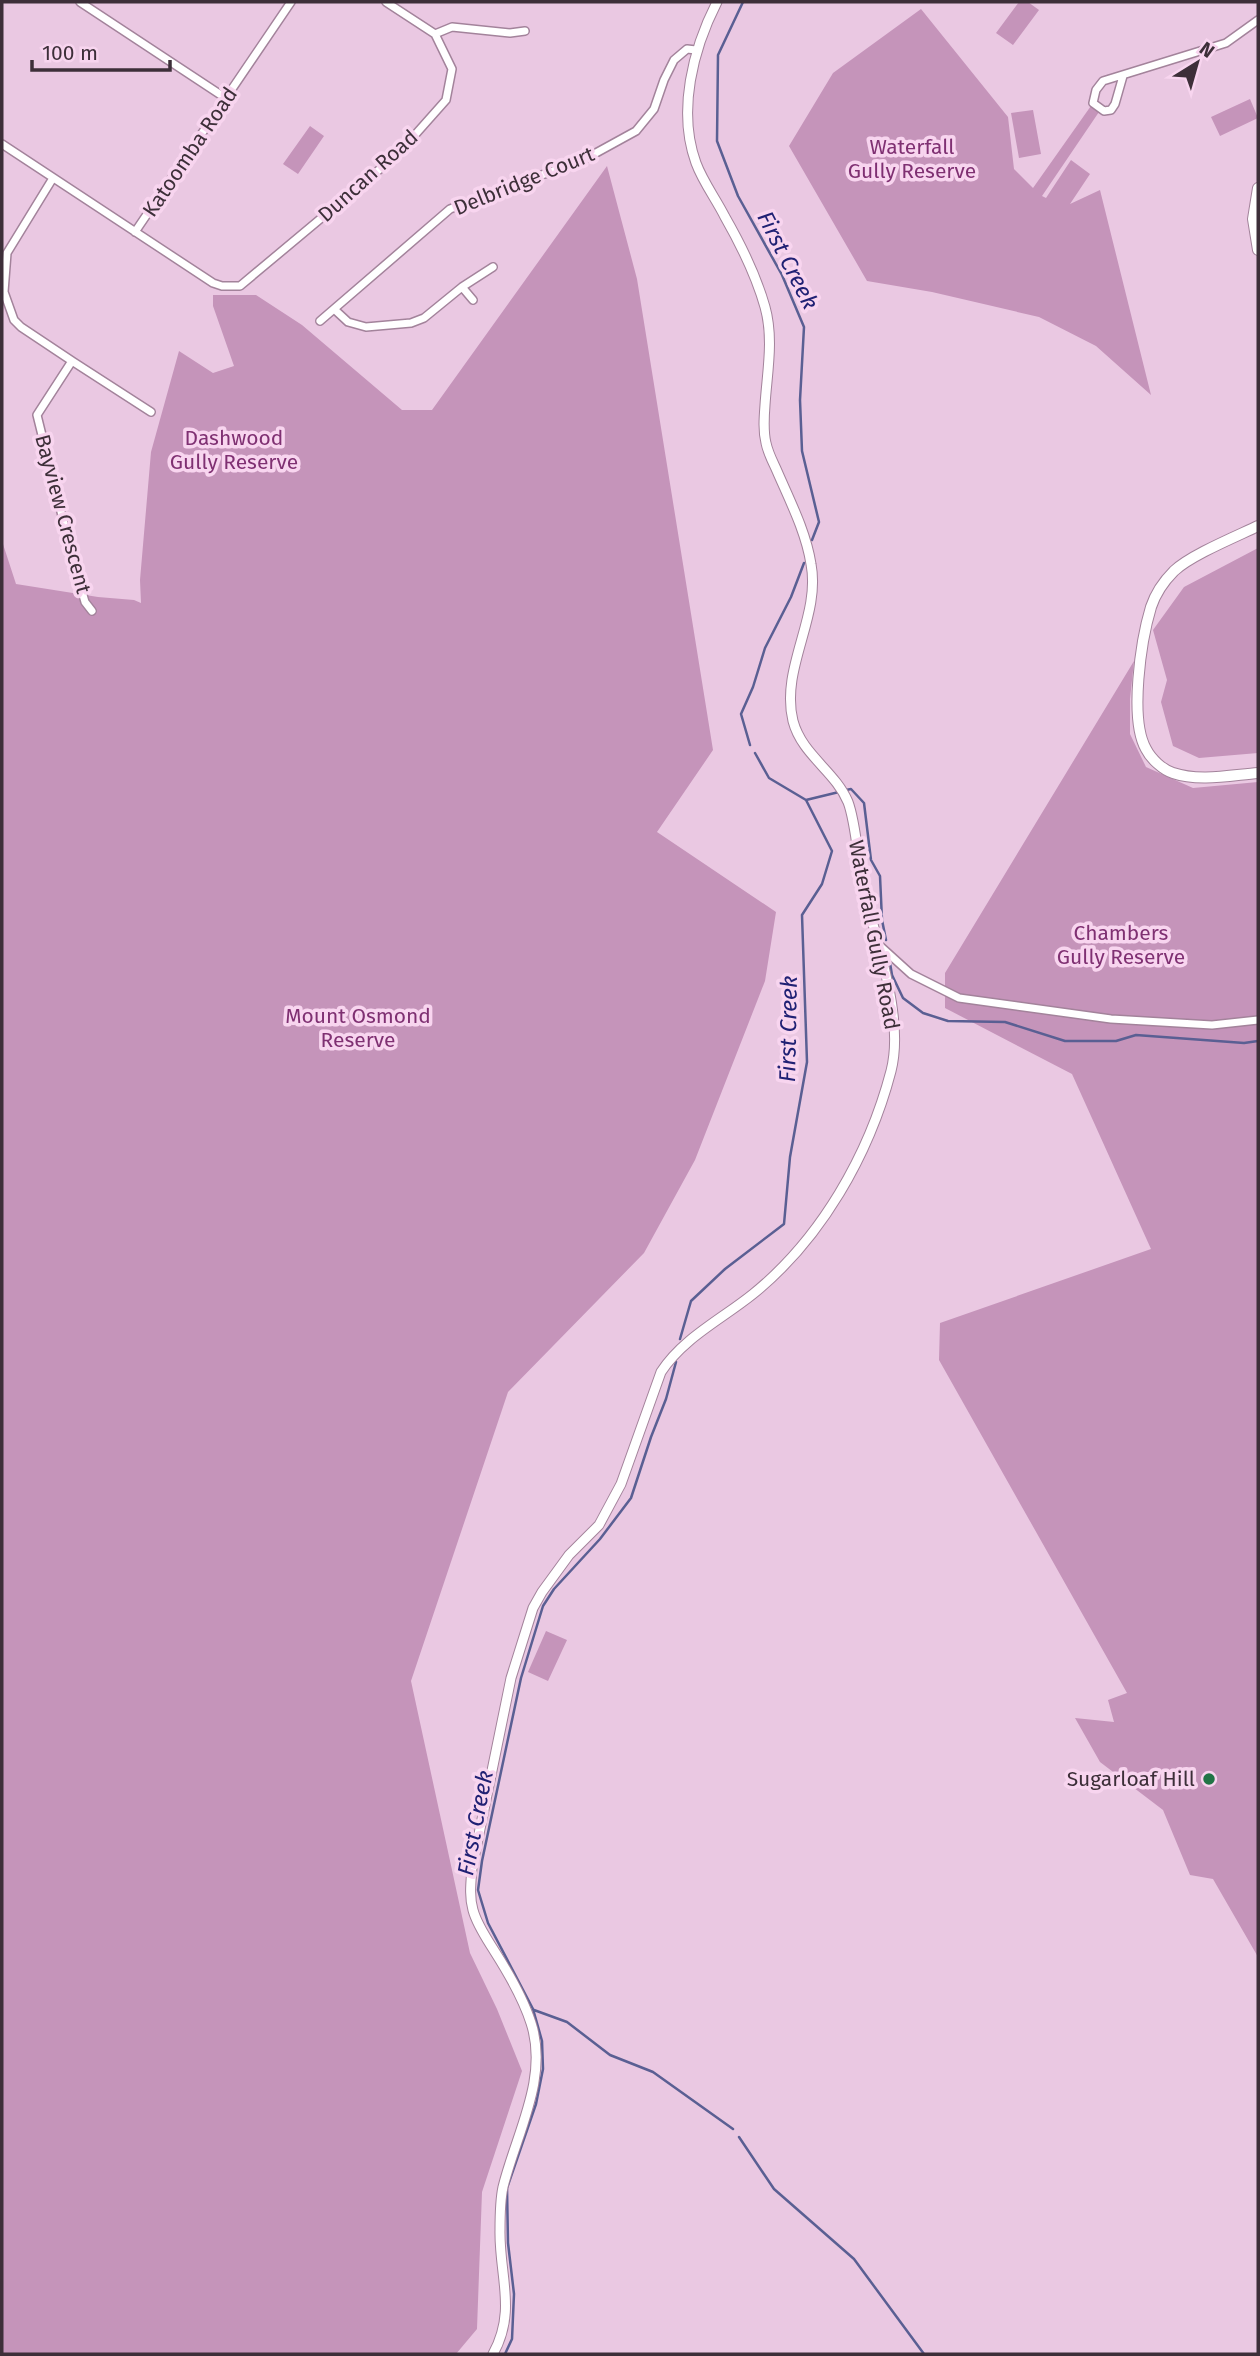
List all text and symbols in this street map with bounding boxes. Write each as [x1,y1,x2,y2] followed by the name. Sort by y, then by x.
[32,28,170,72] scale bar
[1162,28,1232,98] north arrow
[1195,37,1219,63] text: N
[42,40,98,66] text: 100 m
[137,82,243,222] street label: Katoomba Road
[313,124,423,228] street label: Duncan Road
[848,134,976,184] park label: Waterfall Gully Reserve
[450,141,598,221] street label: Delbridge Court
[751,206,825,314] water label: First Creek
[170,425,298,475] park label: Dashwood Gully Reserve
[29,432,97,597] street label: Bayview Crescent
[843,838,905,1032] street label: Waterfall Gully Road
[1057,920,1185,970] park label: Chambers Gully Reserve
[773,975,803,1083] water label: First Creek
[285,1003,431,1053] park label: Mount Osmond Reserve
[1067,1766,1195,1792] place label: Sugarloaf Hill
[451,1768,499,1878] water label: First Creek
[1201,1771,1217,1787] marker: Sugarloaf Hill

